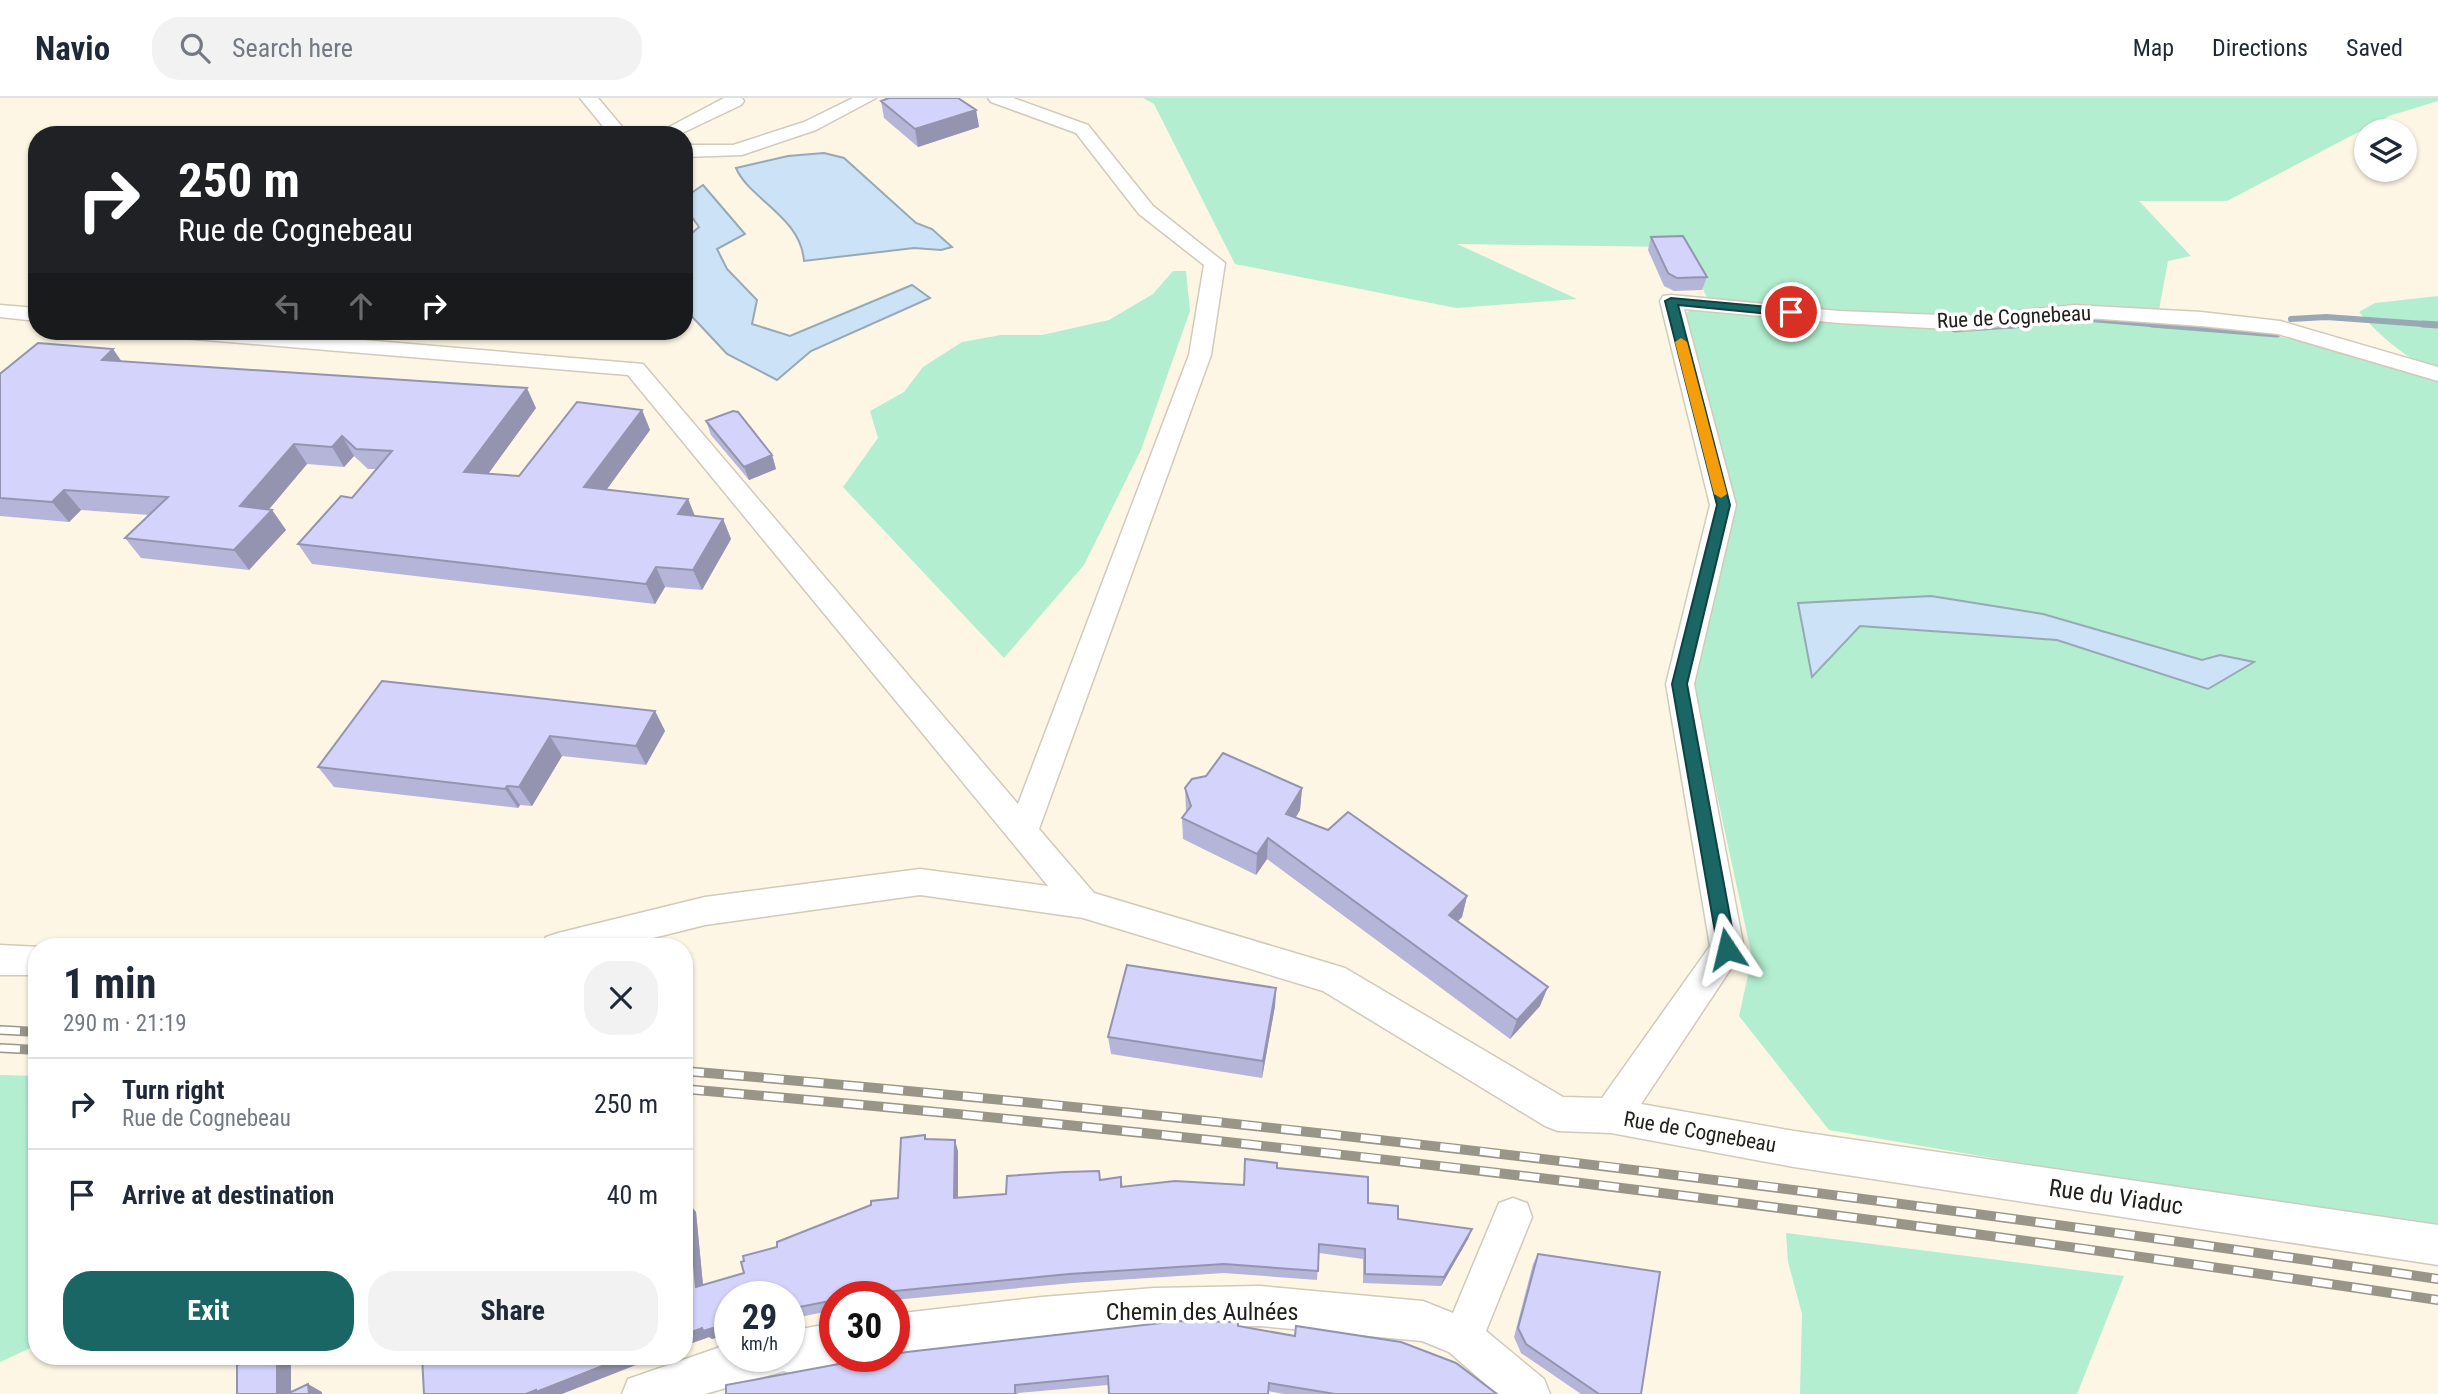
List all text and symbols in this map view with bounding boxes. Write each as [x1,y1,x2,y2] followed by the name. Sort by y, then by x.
[152,17,642,80] search box
[35,29,110,68] text: Navio
[176,29,214,67] icon: search
[232,33,353,63] text: Search here
[2133,34,2174,62] text: Map
[2212,34,2308,62] text: Directions
[2346,34,2403,62] text: Saved
[2354,119,2417,182] map controls
[2354,119,2417,182] button: layers
[178,152,300,209] text: 250 m
[63,154,154,245] icon: right
[178,211,413,249] text: Rue de Cognebeau
[1761,282,1821,342] pin
[269,287,307,325] icon: left
[342,287,380,325] icon: ahead
[415,287,453,325] icon: right
[1772,293,1810,331] icon: arrive
[1936,301,2092,333] street label: Rue de Cognebeau
[1690,912,1764,986] position arrow
[63,959,156,1008] text: 1 min
[584,961,658,1035] button: close
[63,1010,187,1037] text: 290 m · 21:19
[122,1075,224,1105] text: Turn right
[63,1085,101,1123] icon: right
[594,1089,658,1119] text: 250 m
[122,1105,291,1132] text: Rue de Cognebeau
[1622,1107,1778,1157] street label: Rue de Cognebeau
[2047,1174,2185,1220] street label: Rue du Viaduc
[63,1176,101,1214] icon: arrive
[122,1180,334,1210] text: Arrive at destination
[607,1180,658,1210] text: 40 m
[63,1271,354,1351] button: Exit
[368,1271,658,1351] button: Share
[819,1281,910,1372] speed limit sign: 30
[742,1297,777,1338] text: 29
[1106,1298,1298,1326] street label: Chemin des Aulnées
[741,1333,778,1354] text: km/h

